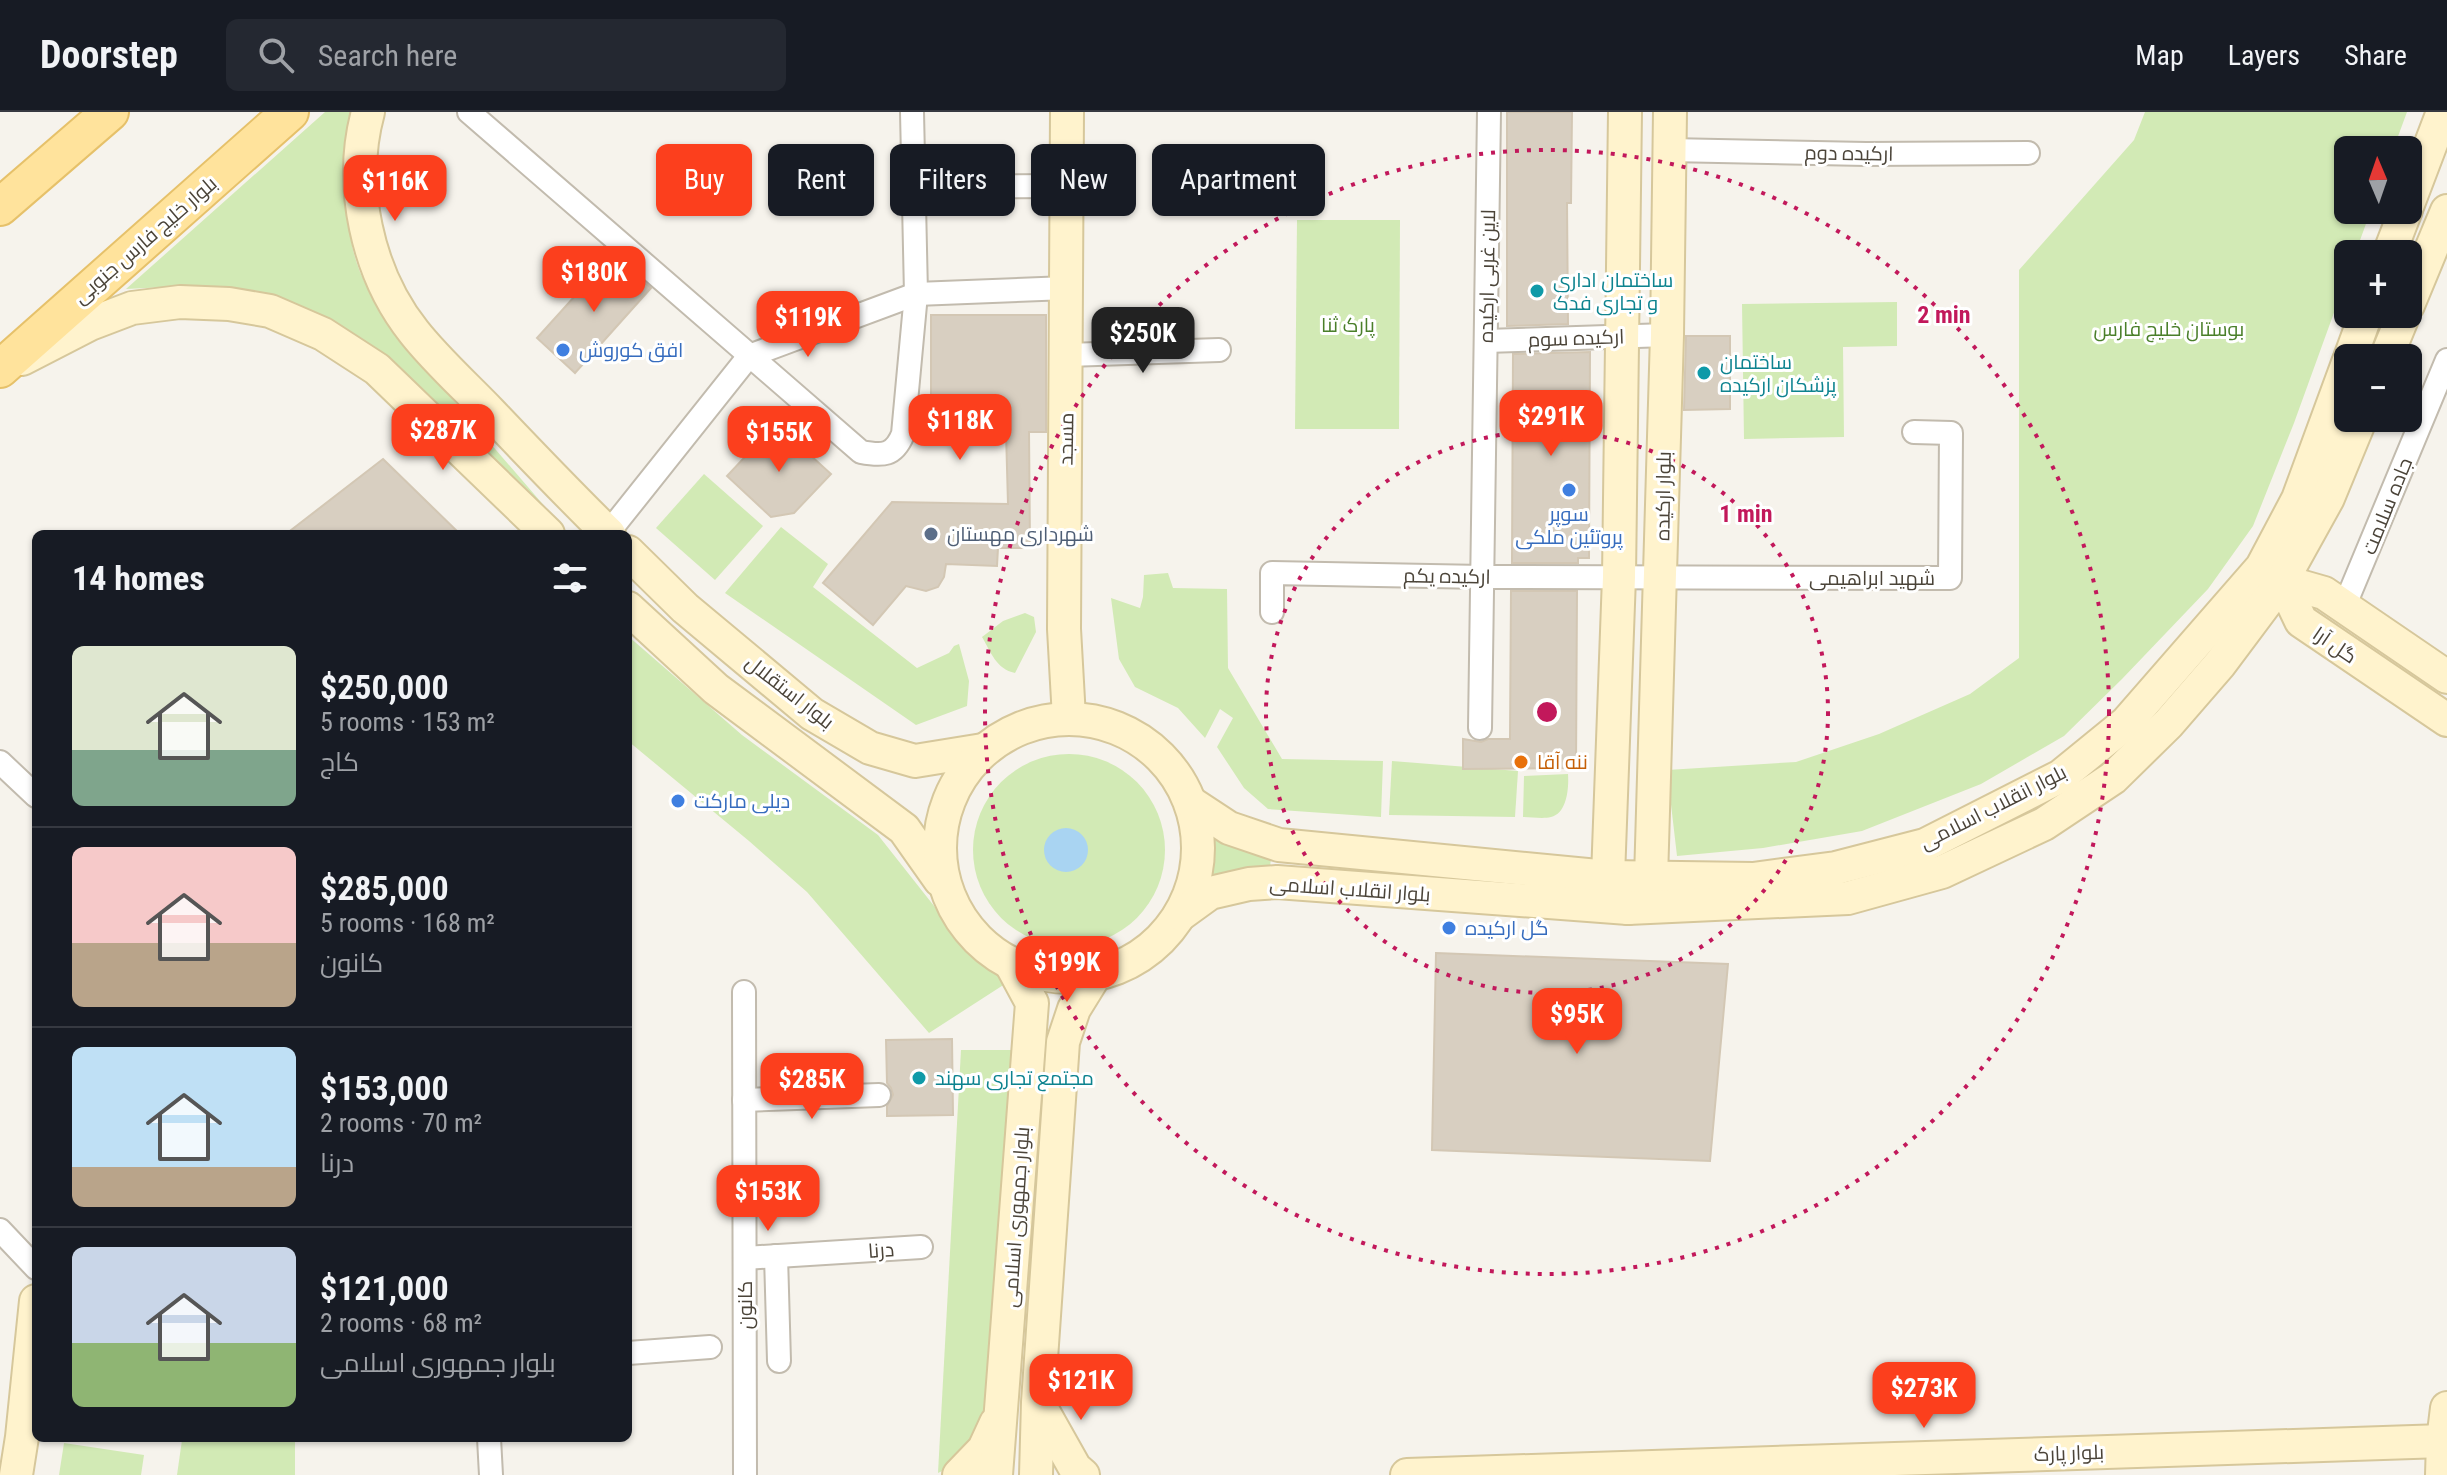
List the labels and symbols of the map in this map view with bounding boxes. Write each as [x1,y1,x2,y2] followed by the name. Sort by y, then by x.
[2334,136,2422,224] north arrow
[1804,140,1894,168] street label: ارکیده دوم
[339,155,451,223] pin: $116K
[68,171,223,310] street label: بلوار خلیج فارس جنوبی
[1474,209,1501,343] street label: لاین غربی ارکیده
[538,246,650,314] pin: $180K
[1553,268,1673,316] place label: ساختمان اداری و تجاری فدک
[1528,282,1546,300] marker: ساختمان اداری و تجاری فدک
[752,291,864,359] pin: $119K
[1917,301,1971,329] text: 2 min
[1087,307,1199,375] pin: $250K
[1321,313,1376,338] park label: پارک ثنا
[2094,317,2244,343] park label: بوستان خلیج فارس
[1527,324,1625,354] street label: ارکیده سوم
[579,338,683,363] place label: افق کوروش
[554,341,572,359] marker: افق کوروش
[1720,350,1837,398] place label: ساختمان پزشکان ارکیده
[1695,364,1713,382] marker: ساختمان پزشکان ارکیده
[1495,390,1607,458] pin: $291K
[904,394,1016,462] pin: $118K
[387,404,499,472] pin: $287K
[723,406,835,474] pin: $155K
[1054,412,1078,466] street label: مسجد
[1650,451,1676,541] street label: بلوار ارکیده
[2357,454,2417,558] street label: جاده سلامت
[1560,481,1578,499] marker: سوپر پروتئین ملکی
[1719,500,1773,528] text: 1 min
[1515,502,1624,550] place label: سوپر پروتئین ملکی
[947,522,1094,547] place label: شهرداری مهستان
[922,525,940,543] marker: شهرداری مهستان
[1403,563,1491,591] street label: ارکیده یکم
[1809,566,1935,591] street label: شهید ابراهیمی
[2308,622,2362,669] street label: گل آرا
[740,650,839,735] street label: بلوار استقلال
[1533,698,1561,726] centre of rings
[1537,750,1588,774] place label: ننه آقا
[1512,753,1530,771] marker: ننه آقا
[1916,760,2071,855] street label: بلوار انقلاب اسلامی
[694,789,790,814] place label: دیلی مارکت
[669,792,687,810] marker: دیلی مارکت
[1269,871,1431,908] street label: بلوار انقلاب اسلامی
[1465,916,1548,941] place label: گل ارکیده
[1440,919,1458,937] marker: گل ارکیده
[1011,936,1123,1004] pin: $199K
[1530,988,1624,1056] pin: $95K
[756,1053,868,1121] pin: $285K
[935,1066,1094,1092] place label: مجتمع تجاری سهند
[910,1069,928,1087] marker: مجتمع تجاری سهند
[998,1126,1035,1308] street label: بلوار جمهوری اسلامی
[712,1165,824,1233] pin: $153K
[867,1237,895,1263] street label: درنا
[733,1281,758,1329] street label: کانون
[1025,1354,1137,1422] pin: $121K
[1868,1362,1980,1430] pin: $273K
[2033,1440,2105,1467] street label: بلوار پارک

